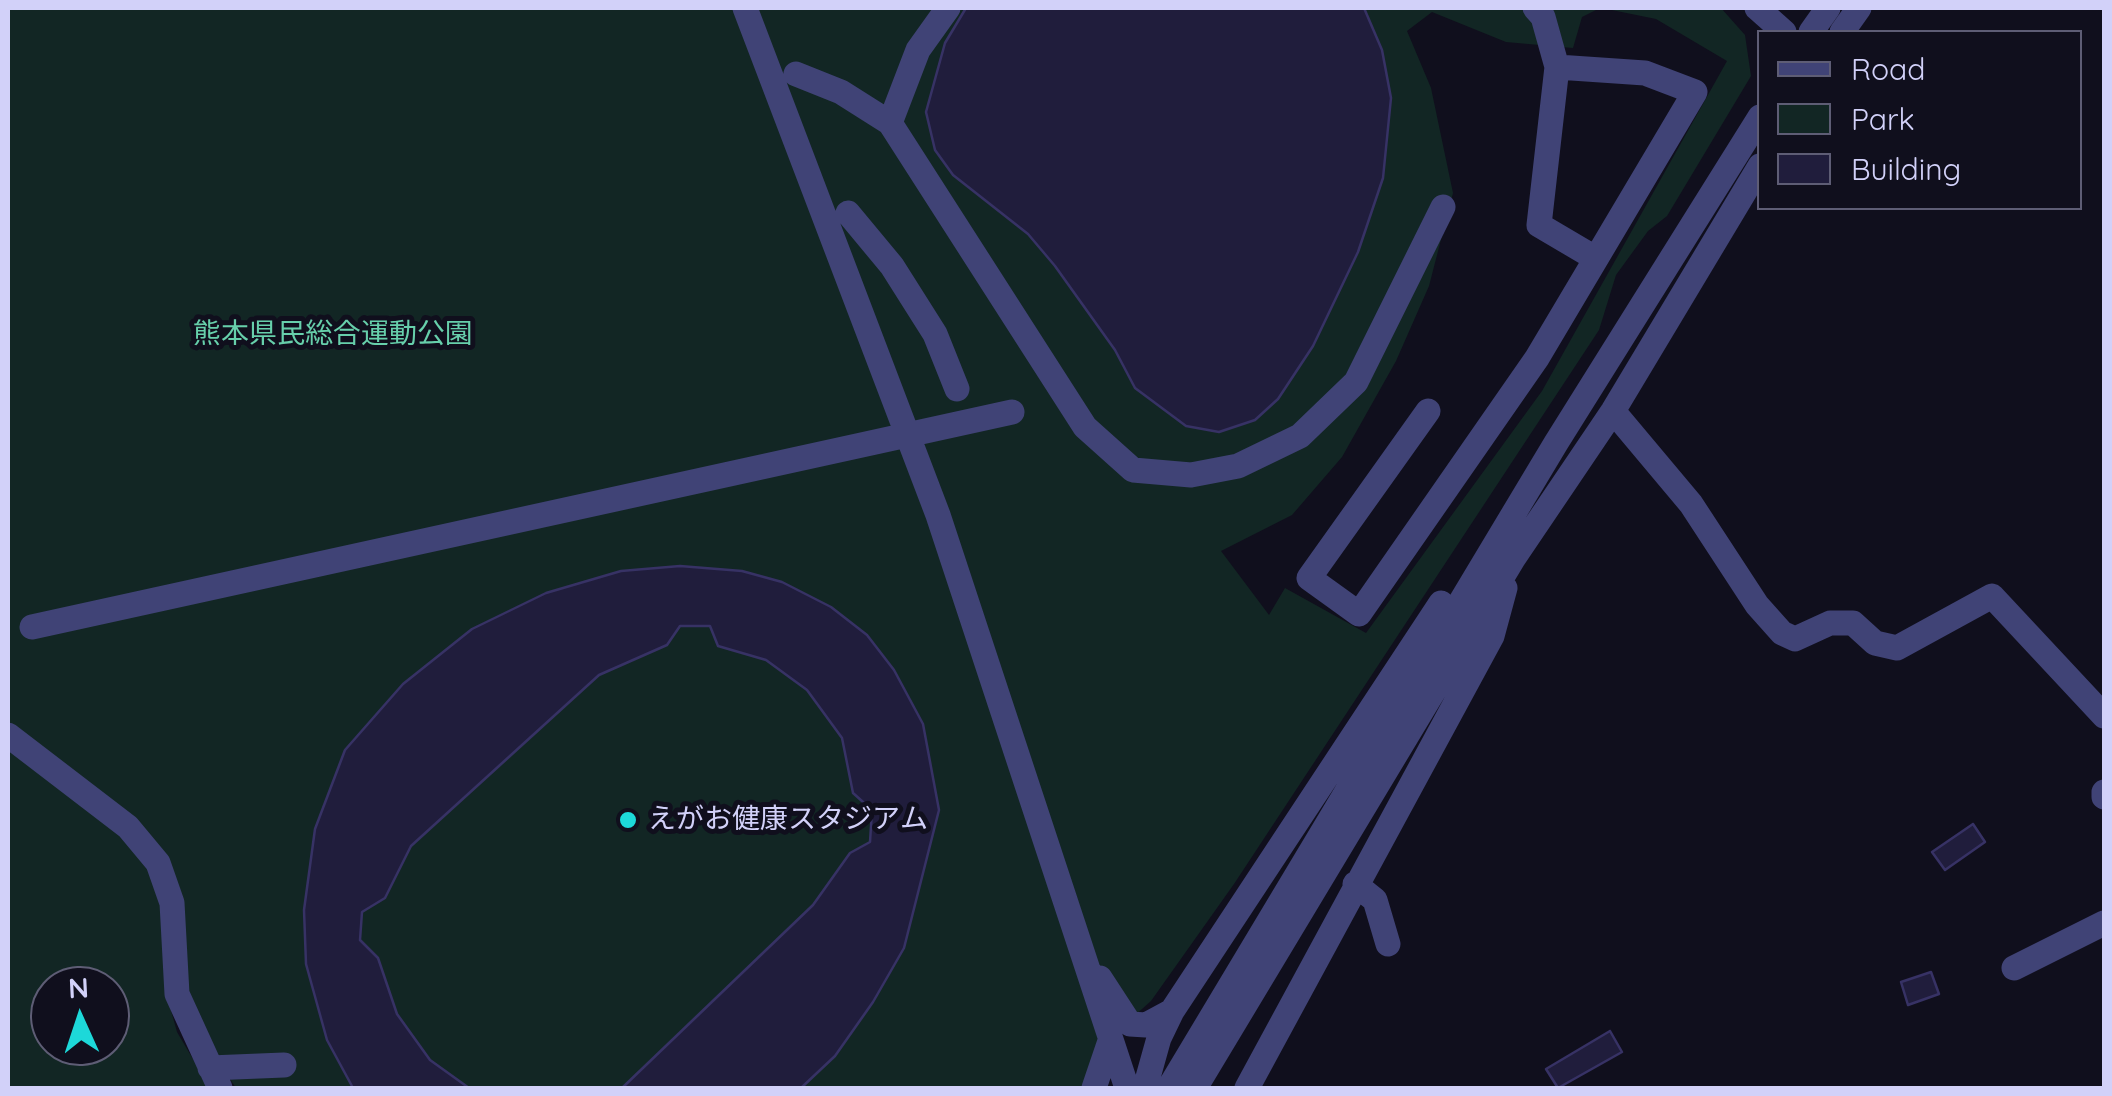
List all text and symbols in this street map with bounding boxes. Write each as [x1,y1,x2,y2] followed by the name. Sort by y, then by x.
[1757,30,2082,210] legend
[1851,50,1925,88] text: Road
[1851,100,1915,138] text: Park
[1851,150,1961,188] text: Building
[193,318,473,352] park label: 熊本県民総合運動公園
[648,803,928,837] place label: えがお健康スタジアム
[617,809,639,831] marker: えがお健康スタジアム
[30,966,130,1066] north arrow
[67,970,90,1006] text: N

